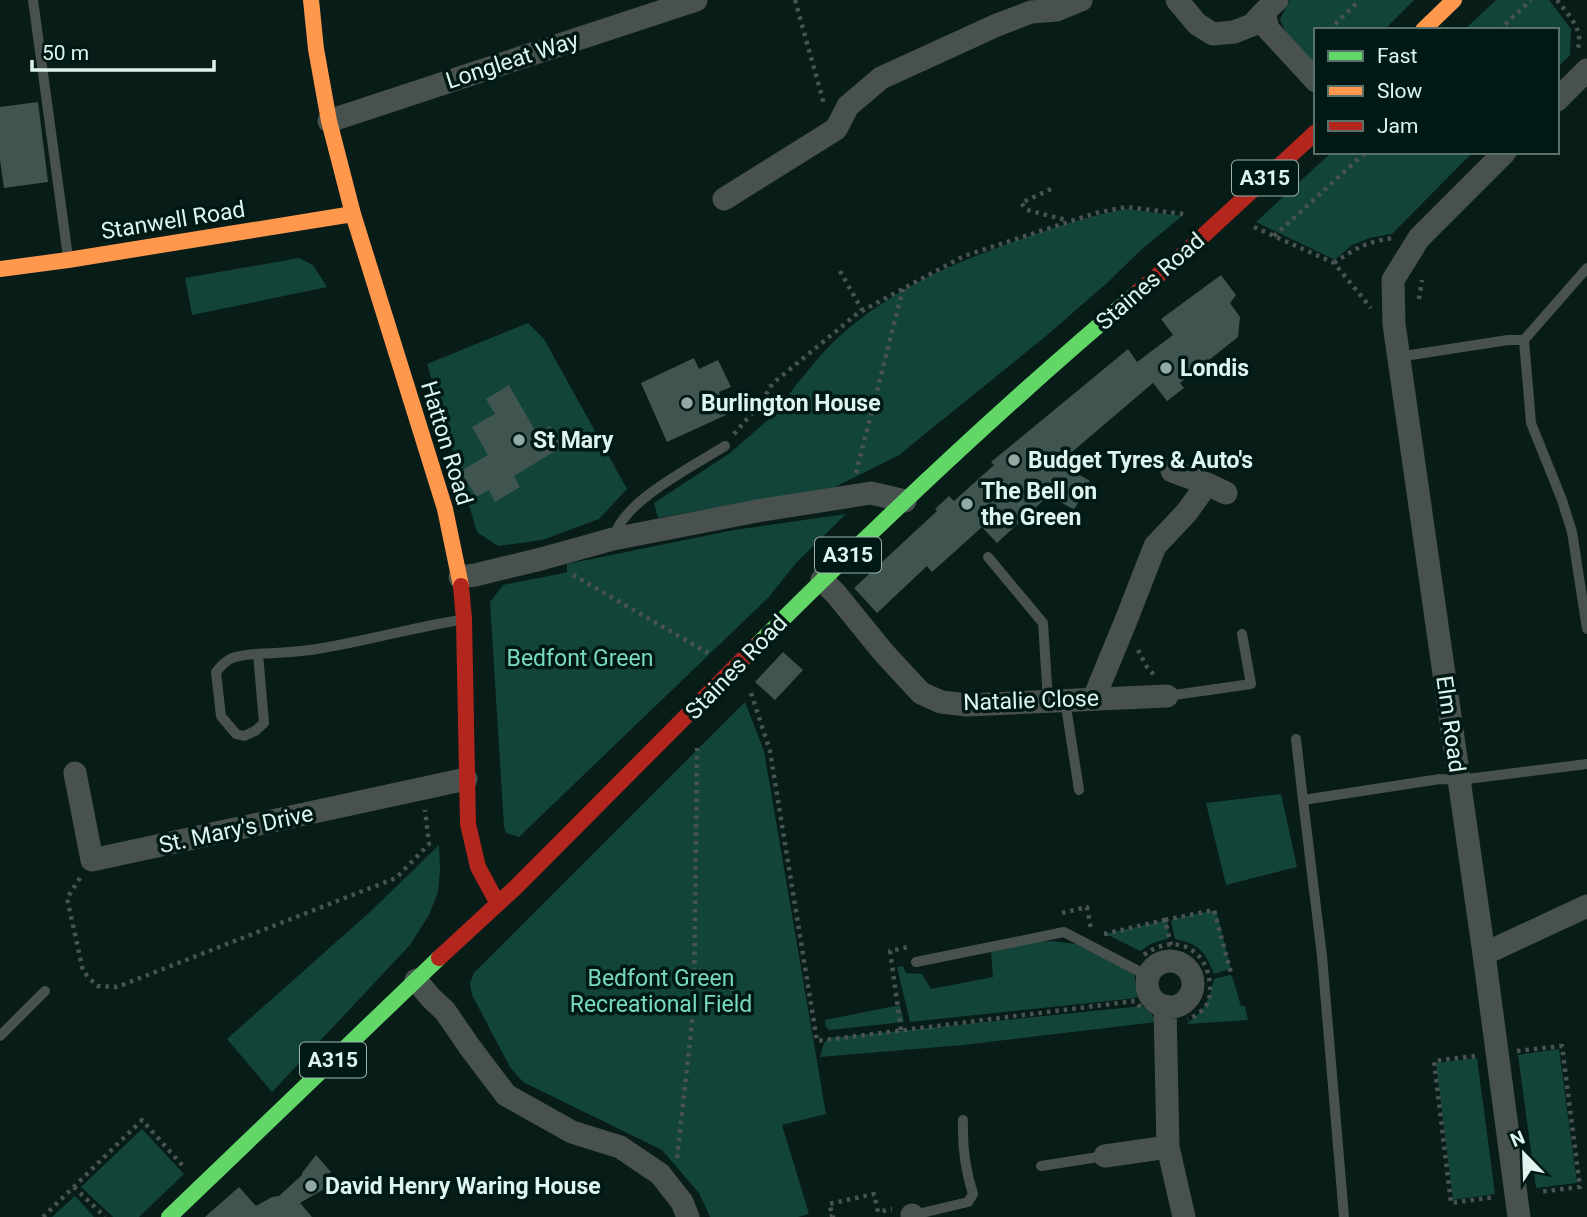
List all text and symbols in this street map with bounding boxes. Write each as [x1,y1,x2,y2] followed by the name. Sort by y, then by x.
[442,26,582,95] street label: Longleat Way
[32,28,214,72] scale bar
[1314,28,1559,154] legend
[42,41,89,65] text: 50 m
[1377,44,1418,68] text: Fast
[1377,79,1423,103] text: Slow
[1377,114,1418,138] text: Jam
[1232,160,1298,196] road number: A315
[99,196,247,245] street label: Stanwell Road
[1091,227,1210,336] street label: Staines Road
[1180,355,1249,382] place label: Londis
[1158,360,1174,376] marker: Londis
[415,378,478,508] street label: Hatton Road
[701,390,881,417] place label: Burlington House
[679,395,695,411] marker: Burlington House
[533,427,614,454] place label: St Mary
[511,432,527,448] marker: St Mary
[1028,447,1253,474] place label: Budget Tyres & Auto's
[1006,452,1022,468] marker: Budget Tyres & Auto's
[981,478,1097,531] place label: The Bell on the Green
[959,496,975,512] marker: The Bell on the Green
[815,538,881,572] road number: A315
[680,610,793,725] street label: Staines Road
[507,645,653,672] park label: Bedfont Green
[1430,674,1471,774] street label: Elm Road
[963,685,1099,716] street label: Natalie Close
[157,800,316,859] street label: St. Mary's Drive
[570,965,752,1018] park label: Bedfont Green Recreational Field
[300,1042,366,1078] road number: A315
[1489,1119,1559,1189] north arrow
[1507,1126,1528,1152] text: N
[325,1173,601,1200] place label: David Henry Waring House
[303,1178,319,1194] marker: David Henry Waring House

